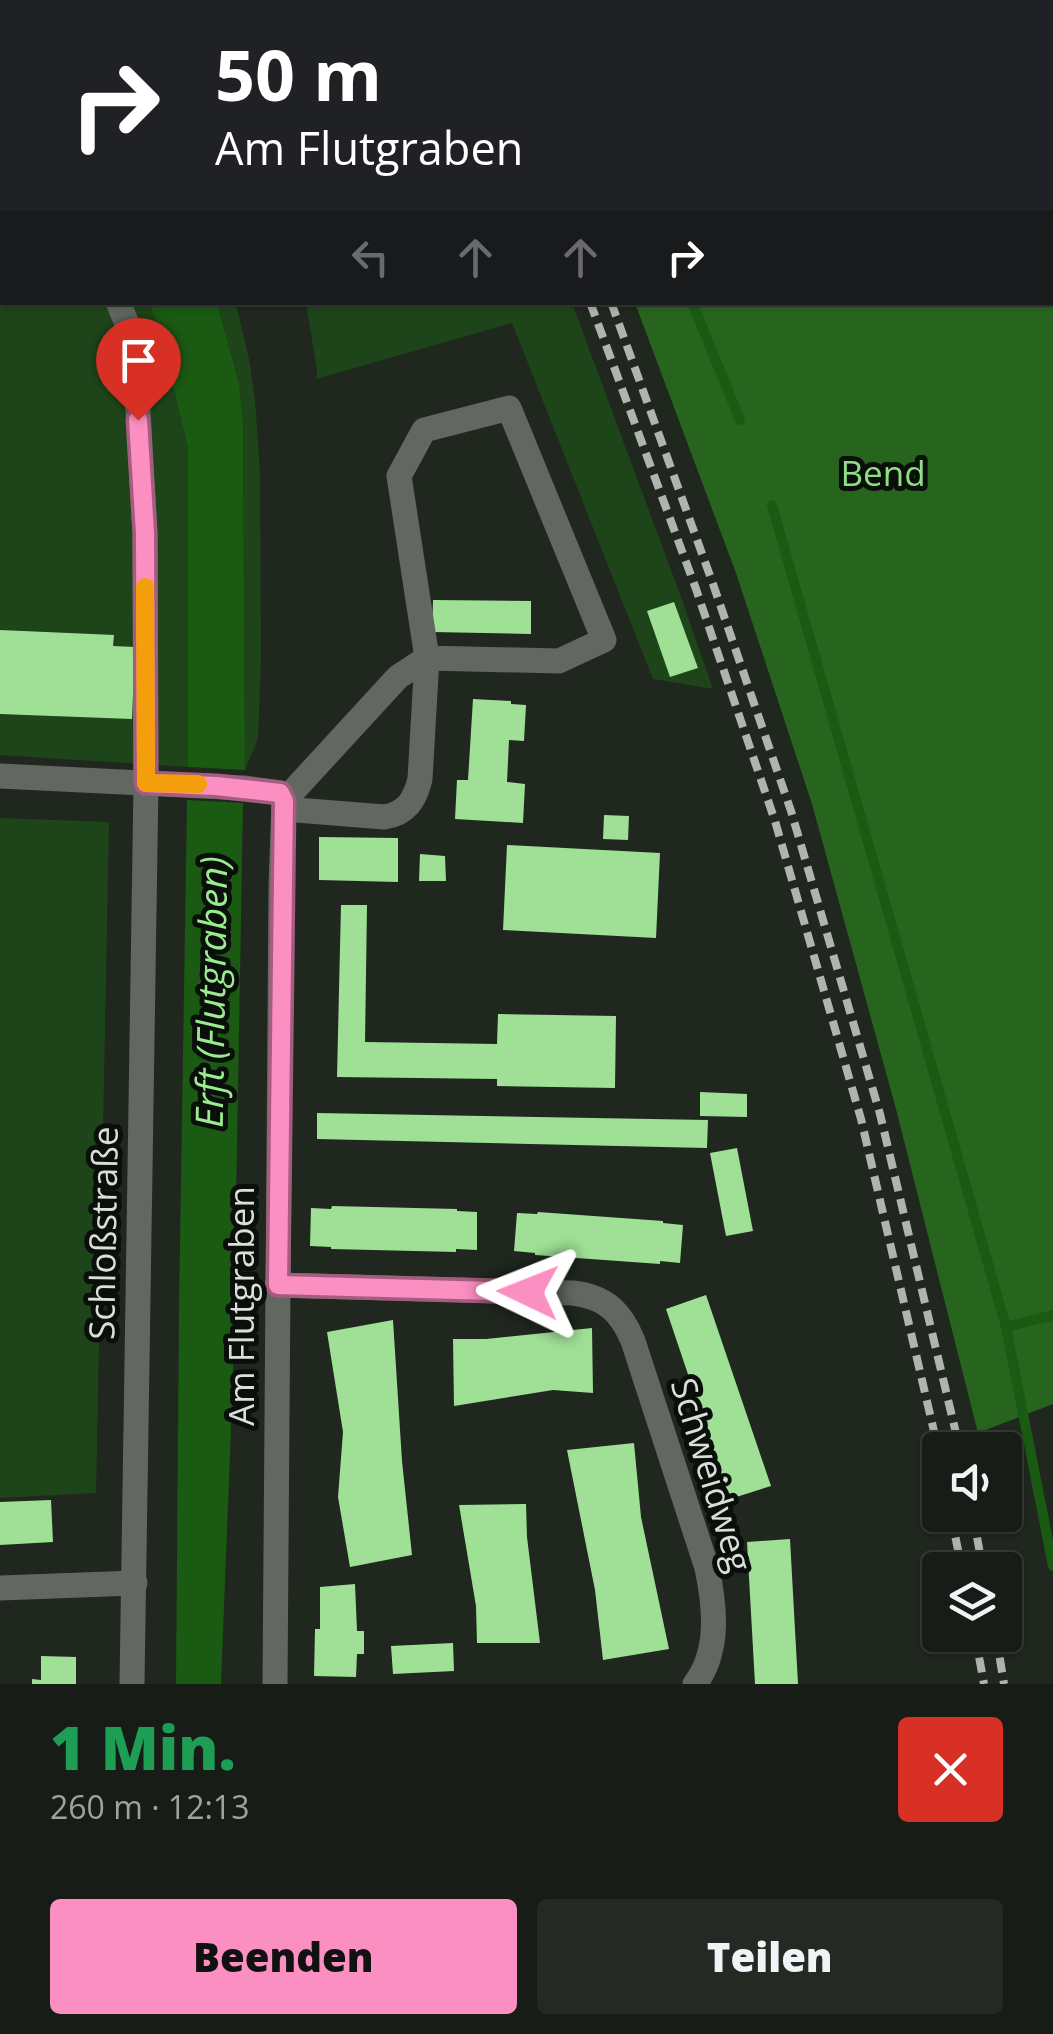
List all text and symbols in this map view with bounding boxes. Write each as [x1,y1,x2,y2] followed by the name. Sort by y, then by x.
[215,26,382,122] text: 50 m
[50,40,180,170] icon: right
[215,117,523,178] text: Am Flutgraben
[343,230,398,285] icon: left
[448,230,503,285] icon: ahead
[553,230,608,285] icon: ahead
[658,230,713,285] icon: right
[96,318,181,421] pin
[111,333,166,388] icon: arrive
[840,449,926,496] park label: Bend
[182,856,238,1128] water label: Erft (Flutgraben)
[77,1126,128,1340] street label: Schloßstraße
[217,1186,264,1426] street label: Am Flutgraben
[476,1240,580,1344] position arrow
[661,1372,764,1577] street label: Schweidweg
[922,1432,1022,1652] map controls
[922,1432,1022,1532] button: sound
[922,1552,1022,1652] button: layers
[50,1706,236,1788] text: 1 Min.
[898,1717,1003,1822] button: close
[50,1785,249,1828] text: 260 m · 12:13
[50,1899,517,2014] button: Beenden
[537,1899,1003,2014] button: Teilen

